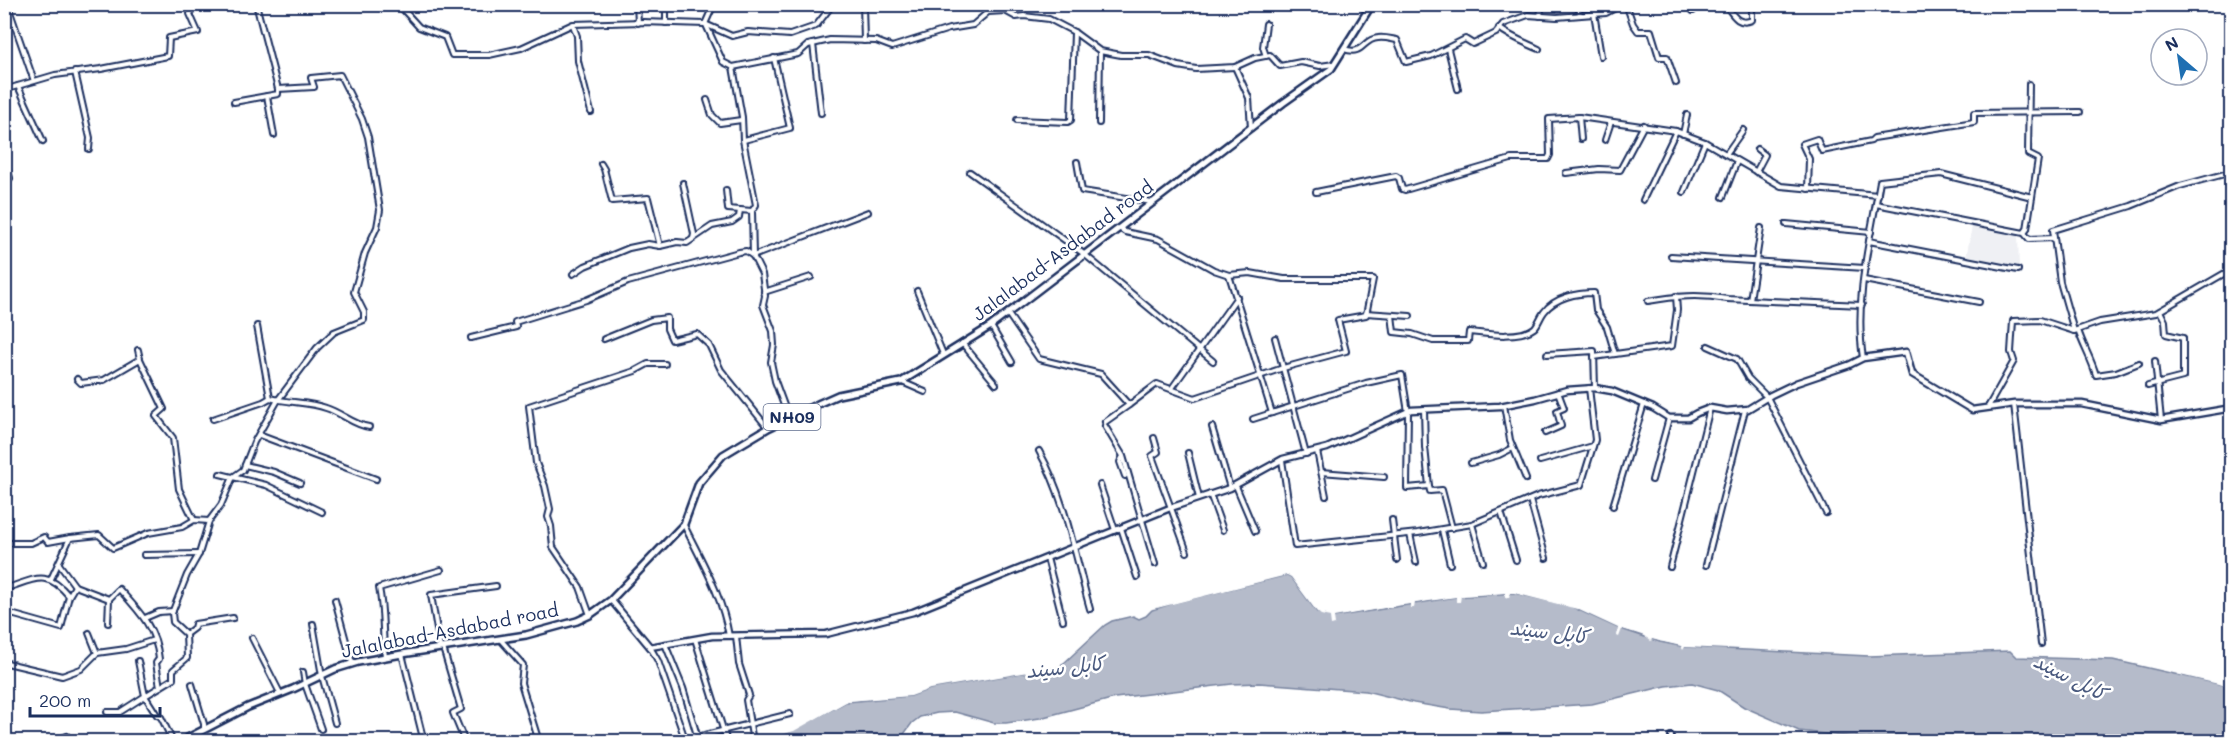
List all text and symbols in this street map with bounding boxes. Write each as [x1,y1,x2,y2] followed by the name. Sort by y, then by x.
[2149,27,2209,87] north arrow
[2161,31,2182,56] text: N
[967,174,1158,326] street label: Jalalabad-Asdabad road
[764,404,820,430] road number: NH09
[339,597,560,663] street label: Jalalabad-Asdabad road
[1509,613,1593,650] water label: کابل سيند
[2029,647,2114,708] water label: کابل سيند
[1025,649,1109,684] water label: کابل سيند
[30,680,160,718] scale bar
[39,688,91,712] text: 200 m

